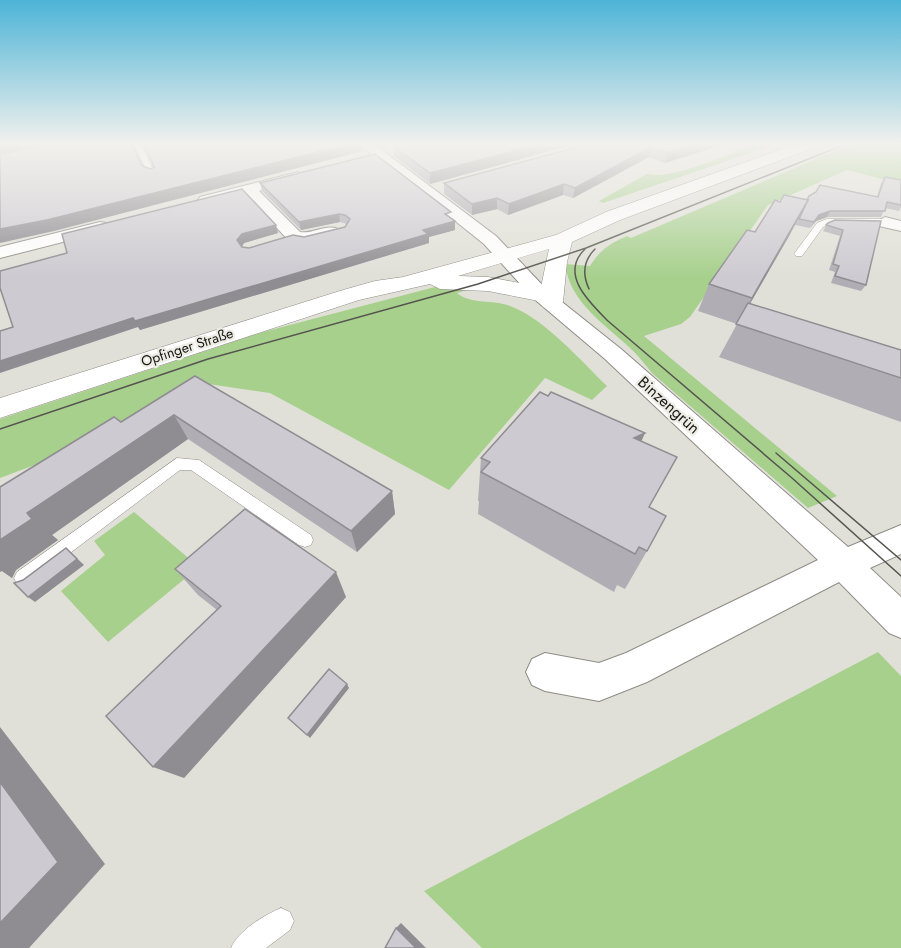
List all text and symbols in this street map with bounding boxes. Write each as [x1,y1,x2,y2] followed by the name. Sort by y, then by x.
[138,323,236,371] street label: Opfinger Straße
[633,371,705,439] street label: Binzengrün

